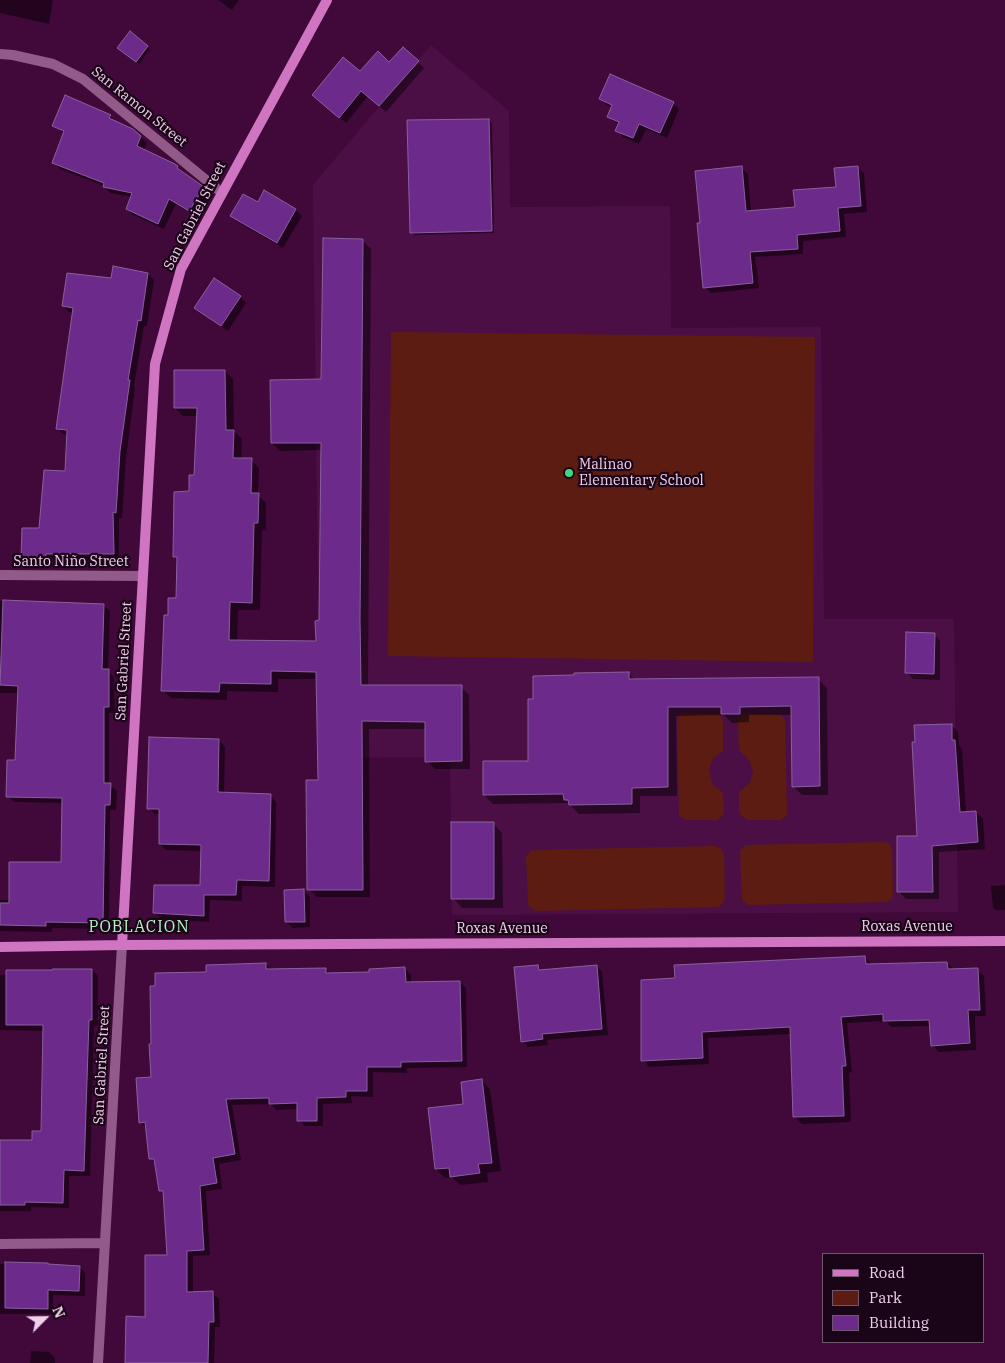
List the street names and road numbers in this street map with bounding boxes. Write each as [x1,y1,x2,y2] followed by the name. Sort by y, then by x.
[88,63,190,151] street label: San Ramon Street
[160,159,230,273] street label: San Gabriel Street
[13,554,129,570] street label: Santo Niño Street
[112,601,136,721] street label: San Gabriel Street
[861,919,953,935] street label: Roxas Avenue
[456,921,548,937] street label: Roxas Avenue
[90,1005,114,1125] street label: San Gabriel Street

